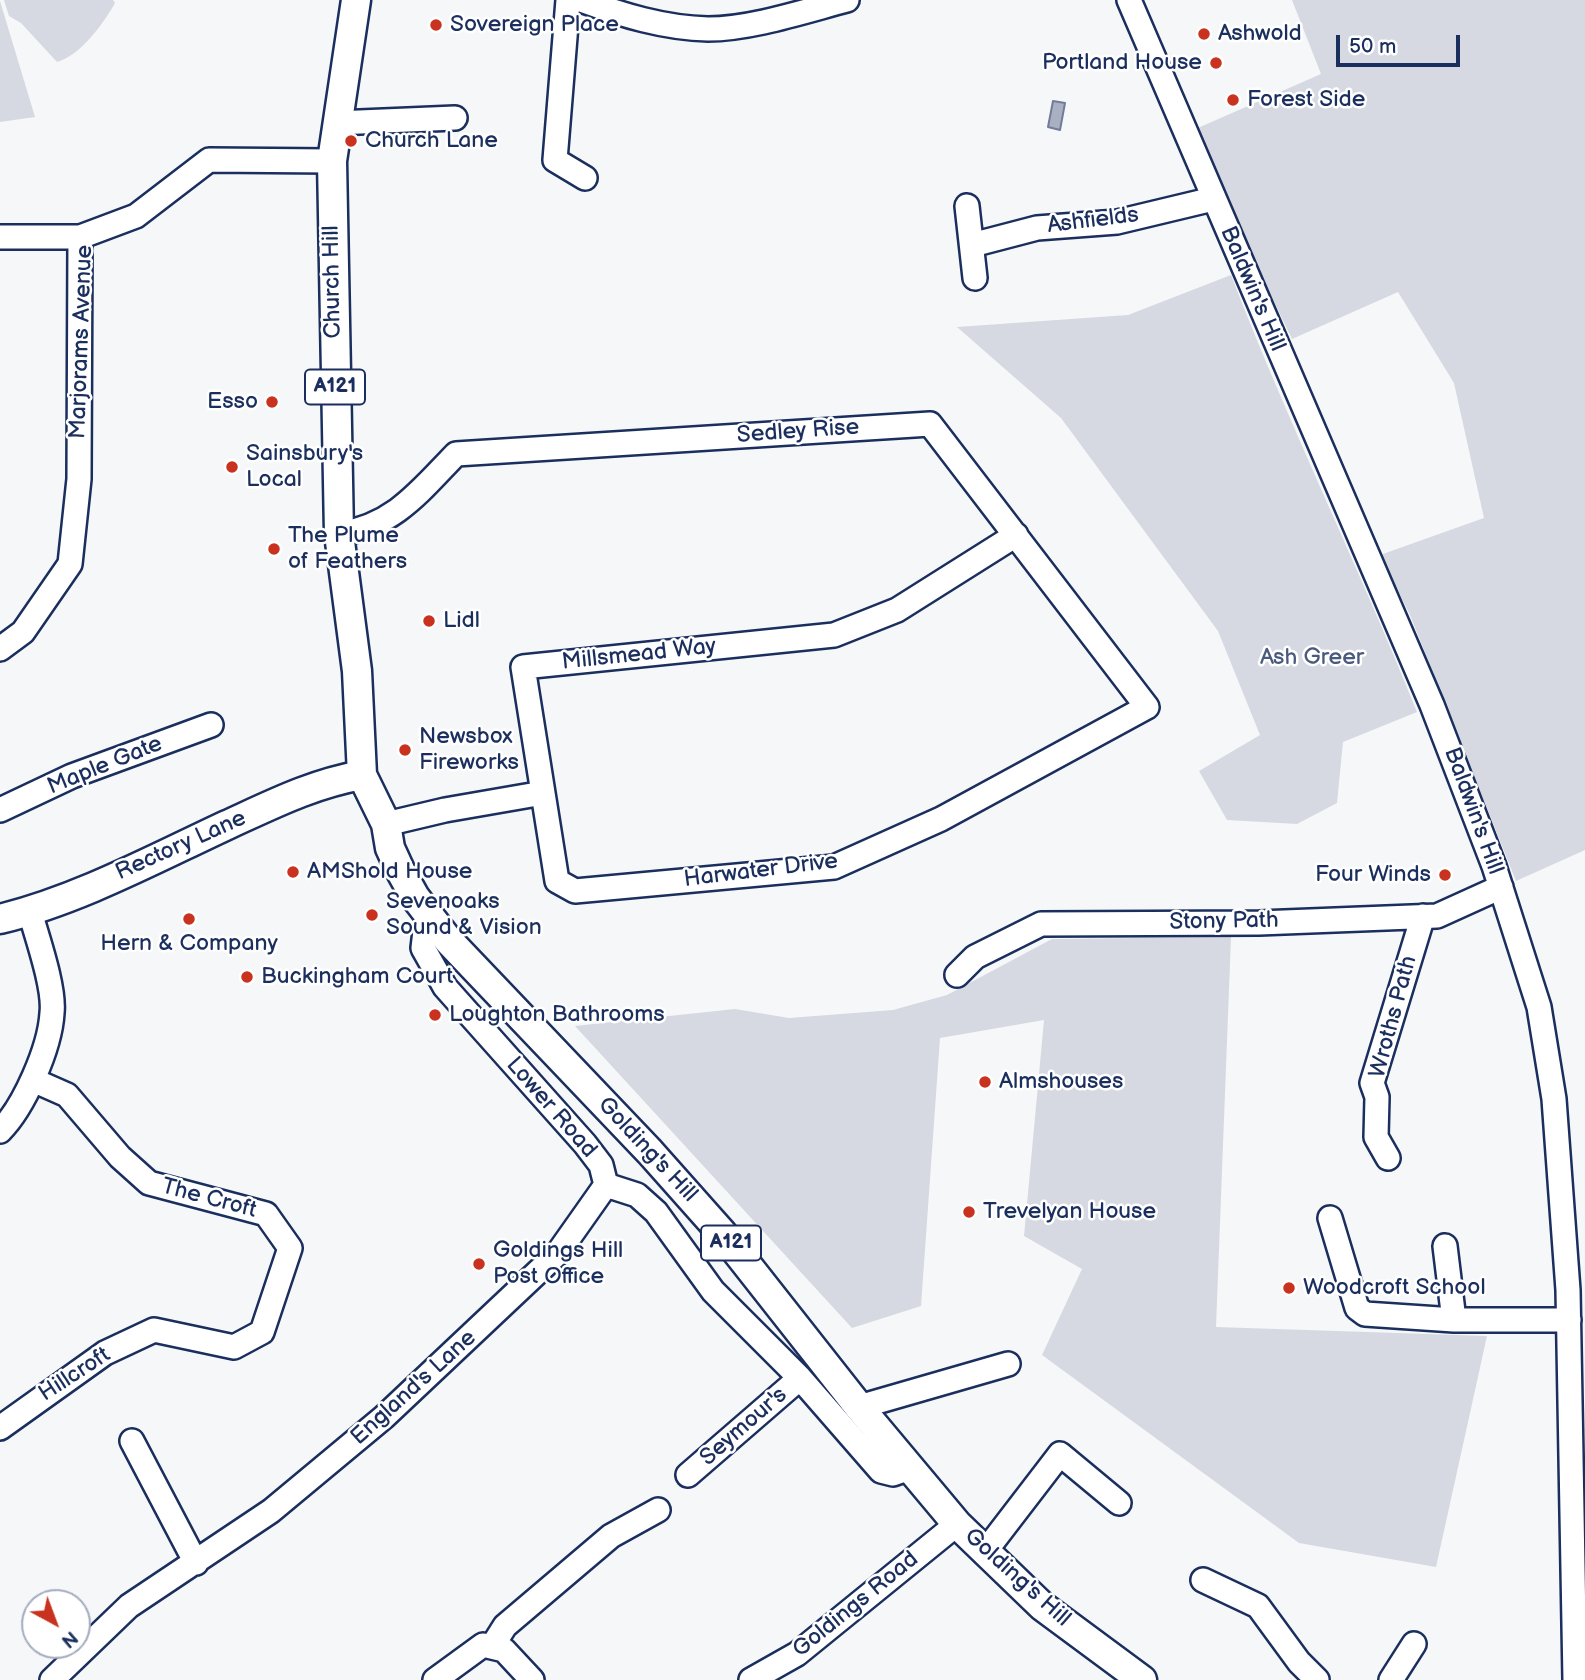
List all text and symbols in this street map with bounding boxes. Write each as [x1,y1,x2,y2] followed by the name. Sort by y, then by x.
[450,11,619,39] place label: Sovereign Place
[428,17,444,33] marker: Sovereign Place
[1218,20,1302,48] place label: Ashwold
[1340,21,1464,65] scale bar
[1196,26,1212,42] marker: Ashwold
[1349,34,1396,59] text: 50 m
[1042,49,1202,77] place label: Portland House
[1208,55,1224,71] marker: Portland House
[1247,86,1365,114] place label: Forest Side
[1225,92,1241,108] marker: Forest Side
[365,127,498,155] place label: Church Lane
[343,133,359,149] marker: Church Lane
[1046,202,1140,240] street label: Ashfields
[1213,222,1291,356] street label: Baldwin's Hill
[318,225,348,339] street label: Church Hill
[65,244,99,440] street label: Marjorams Avenue
[305,370,365,404] road number: A121
[207,388,258,416] place label: Esso
[264,394,280,410] marker: Esso
[736,414,860,450] street label: Sedley Rise
[246,440,363,494] place label: Sainsbury's Local
[224,459,240,475] marker: Sainsbury's Local
[288,522,407,576] place label: The Plume of Feathers
[266,541,282,557] marker: The Plume of Feathers
[443,607,480,635] place label: Lidl
[421,613,437,629] marker: Lidl
[560,633,718,677] street label: Millsmead Way
[1260,644,1364,672] park label: Ash Greer
[419,723,519,777] place label: Newsbox Fireworks
[44,730,166,802] street label: Maple Gate
[397,742,413,758] marker: Newsbox Fireworks
[1437,744,1509,878] street label: Baldwin's Hill
[111,805,251,887] street label: Rectory Lane
[682,848,840,894] street label: Harwater Drive
[307,858,472,886] place label: AMShold House
[1315,861,1431,889] place label: Four Winds
[285,864,301,880] marker: AMShold House
[1437,867,1453,883] marker: Four Winds
[386,888,542,942] place label: Sevenoaks Sound & Vision
[364,907,380,923] marker: Sevenoaks Sound & Vision
[1169,907,1279,937] street label: Stony Path
[181,911,197,927] marker: Hern & Company
[100,930,278,958] place label: Hern & Company
[1364,953,1424,1081] street label: Wroths Path
[261,963,453,991] place label: Buckingham Court
[239,969,255,985] marker: Buckingham Court
[449,1001,665,1029] place label: Loughton Bathrooms
[427,1007,443,1023] marker: Loughton Bathrooms
[500,1052,602,1164] street label: Lower Road
[999,1068,1123,1096] place label: Almshouses
[977,1074,993,1090] marker: Almshouses
[591,1092,703,1208] street label: Golding's Hill
[159,1173,259,1225] street label: The Croft
[983,1198,1156,1226] place label: Trevelyan House
[961,1204,977,1220] marker: Trevelyan House
[701,1226,761,1260] road number: A121
[493,1237,623,1291] place label: Goldings Hill Post Office
[471,1256,487,1272] marker: Goldings Hill Post Office
[1303,1274,1486,1302] place label: Woodcroft School
[1281,1280,1297,1296] marker: Woodcroft School
[346,1325,482,1451] street label: England's Lane
[34,1342,116,1408] street label: Hillcroft
[695,1382,793,1472] street label: Seymour's
[958,1523,1076,1633] street label: Golding's Hill
[788,1546,924,1664] street label: Goldings Road
[21,1589,91,1659] north arrow
[56,1625,82,1652] text: N

